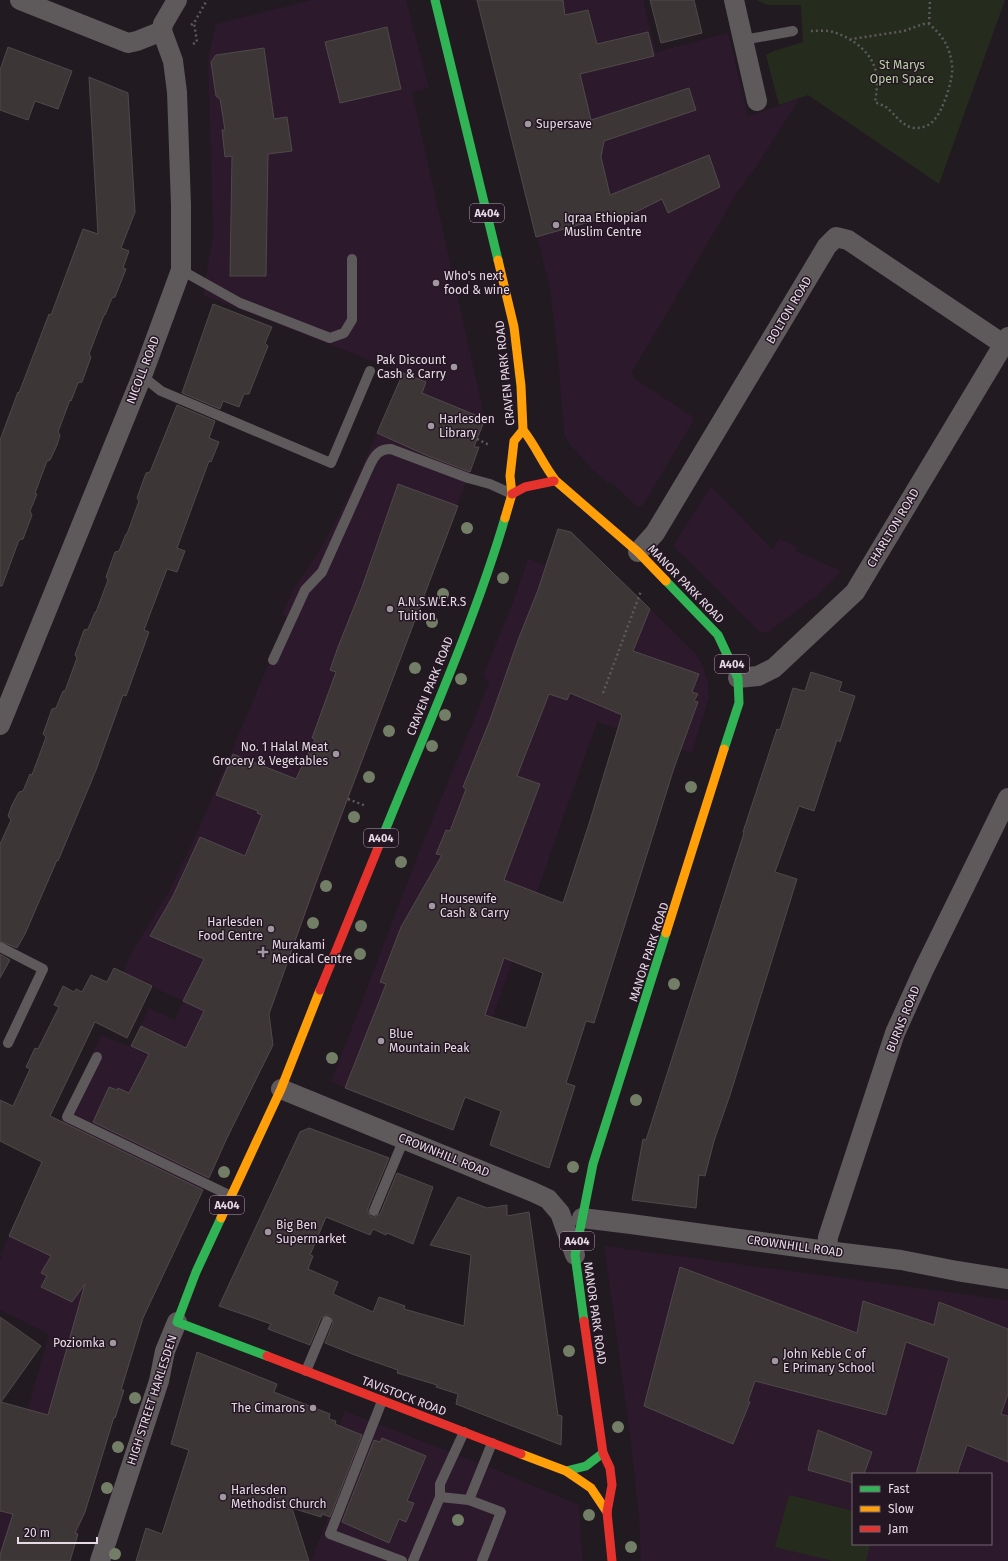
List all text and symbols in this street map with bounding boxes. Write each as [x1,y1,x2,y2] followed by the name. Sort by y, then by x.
[870,58,934,86] park label: St Marys Open Space
[536,117,592,131] place label: Supersave
[523,119,533,129] marker: Supersave
[470,204,504,222] road number: A404
[564,211,647,239] place label: Iqraa Ethiopian Muslim Centre
[551,220,561,230] marker: Iqraa Ethiopian Muslim Centre
[444,269,510,297] place label: Who's next food & wine
[763,274,815,346] street label: BOLTON ROAD
[431,278,441,288] marker: Who's next food & wine
[492,319,517,426] street label: CRAVEN PARK ROAD
[124,334,162,406] street label: NICOLL ROAD
[376,353,447,381] place label: Pak Discount Cash & Carry
[449,362,459,372] marker: Pak Discount Cash & Carry
[439,412,495,440] place label: Harlesden Library
[426,421,436,431] marker: Harlesden Library
[864,486,922,570] street label: CHARLTON ROAD
[645,542,727,626] street label: MANOR PARK ROAD
[398,595,467,623] place label: A.N.S.W.E.R.S Tuition
[385,604,395,614] marker: A.N.S.W.E.R.S Tuition
[404,634,456,738] street label: CRAVEN PARK ROAD
[715,655,749,673] road number: A404
[212,740,329,768] place label: No. 1 Halal Meat Grocery & Vegetables
[331,749,341,759] marker: No. 1 Halal Meat Grocery & Vegetables
[364,829,398,847] road number: A404
[440,892,509,920] place label: Housewife Cash & Carry
[626,900,672,1003] street label: MANOR PARK ROAD
[427,901,437,911] marker: Housewife Cash & Carry
[198,915,263,943] place label: Harlesden Food Centre
[266,924,276,934] marker: Harlesden Food Centre
[272,938,352,966] place label: Murakami Medical Centre
[257,946,269,958] marker: Murakami Medical Centre
[883,984,923,1054] street label: BURNS ROAD
[389,1027,470,1055] place label: Blue Mountain Peak
[376,1036,386,1046] marker: Blue Mountain Peak
[396,1130,492,1180] street label: CROWNHILL ROAD
[210,1196,244,1214] road number: A404
[276,1218,347,1246] place label: Big Ben Supermarket
[263,1227,273,1237] marker: Big Ben Supermarket
[560,1232,594,1250] road number: A404
[746,1232,844,1260] street label: CROWNHILL ROAD
[581,1261,609,1366] street label: MANOR PARK ROAD
[124,1333,180,1467] street label: HIGH STREET HARLESDEN
[53,1336,105,1350] place label: Poziomka
[108,1338,118,1348] marker: Poziomka
[783,1347,875,1375] place label: John Keble C of E Primary School
[770,1356,780,1366] marker: John Keble C of E Primary School
[360,1373,449,1419] street label: TAVISTOCK ROAD
[231,1401,305,1415] place label: The Cimarons
[308,1403,318,1413] marker: The Cimarons
[852,1473,992,1545] legend
[888,1482,910,1496] text: Fast
[231,1483,327,1511] place label: Harlesden Methodist Church
[218,1492,228,1502] marker: Harlesden Methodist Church
[888,1502,914,1516] text: Slow
[18,1519,97,1545] scale bar
[888,1522,908,1536] text: Jam
[24,1526,50,1540] text: 20 m

